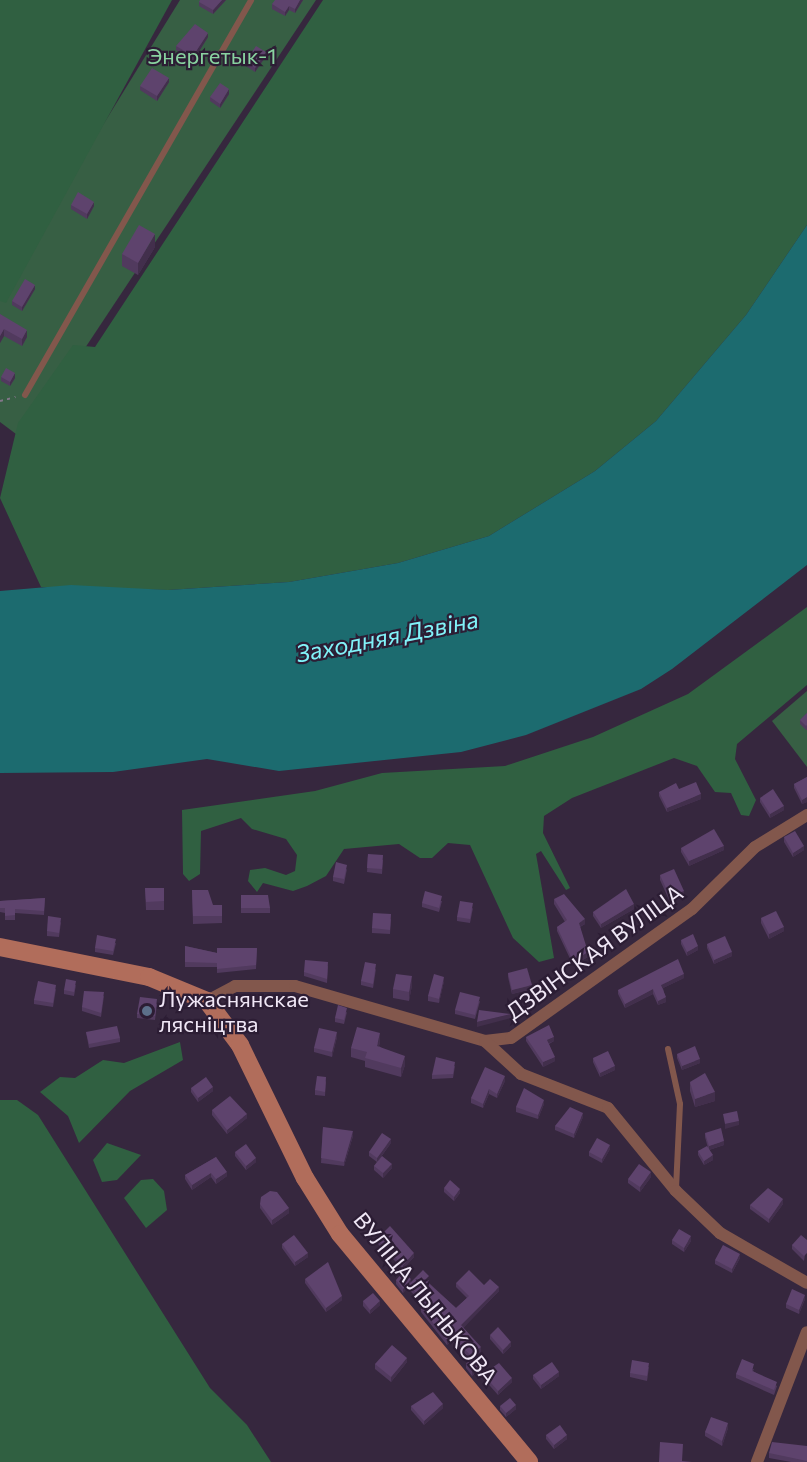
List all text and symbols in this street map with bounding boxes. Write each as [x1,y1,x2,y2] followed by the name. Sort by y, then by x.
[147,43,277,69] park label: Энергетык-1
[293,604,481,668] water label: Заходняя Дзвіна
[500,879,688,1025] street label: ДЗВІНСКАЯ ВУЛІЦА
[159,985,309,1036] place label: Лужаснянскае лясніцтва
[140,1004,154,1018] marker: Лужаснянскае лясніцтва
[349,1207,503,1389] street label: ВУЛІЦА ЛЫНЬКОВА

